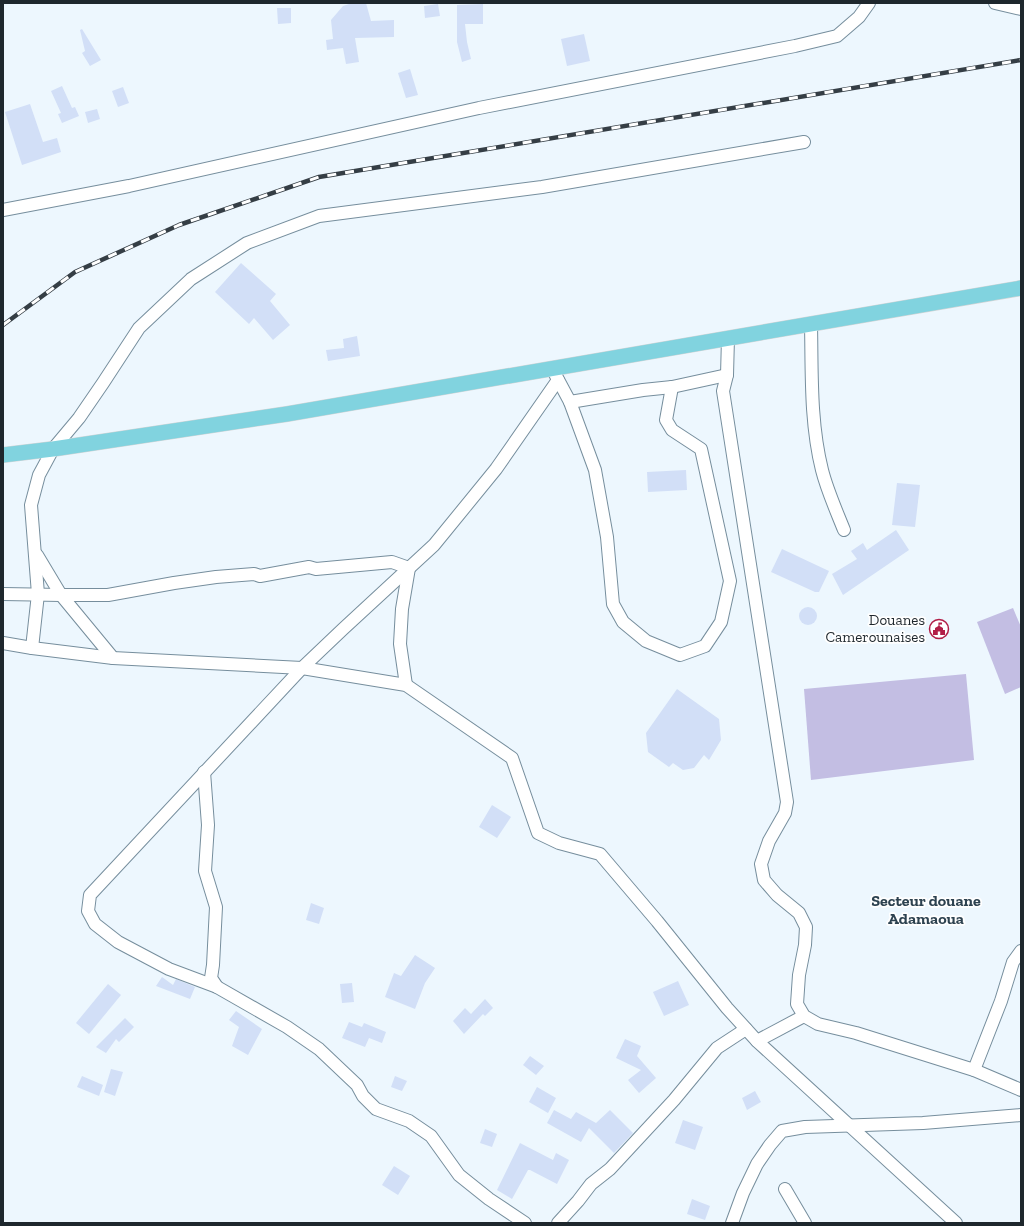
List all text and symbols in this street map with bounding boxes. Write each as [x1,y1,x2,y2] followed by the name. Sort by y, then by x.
[825,611,925,646] place label: Douanes Camerounaises
[928,618,950,640] public building icon: Douanes Camerounaises
[871,891,981,928] district label: Secteur douane Adamaoua

